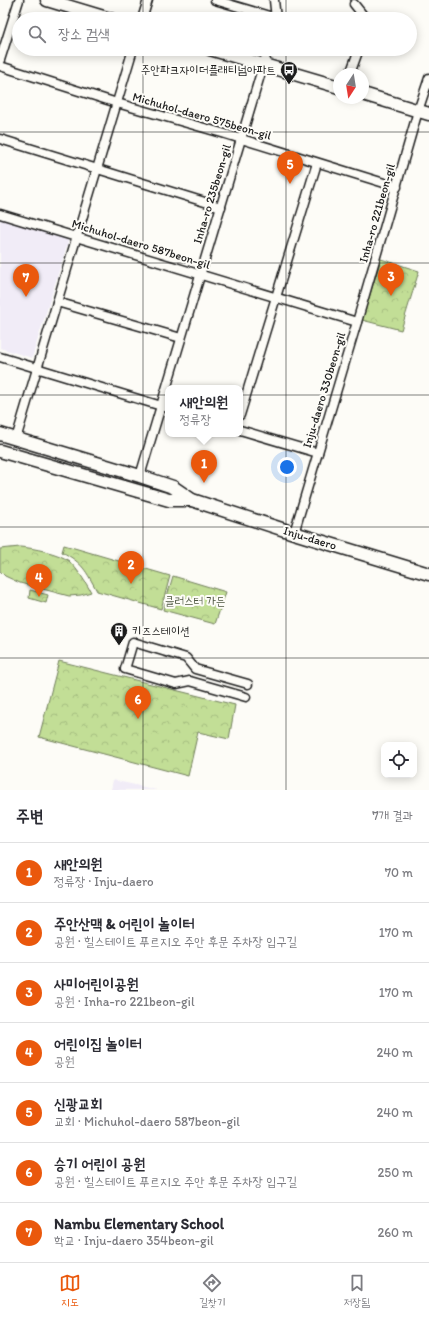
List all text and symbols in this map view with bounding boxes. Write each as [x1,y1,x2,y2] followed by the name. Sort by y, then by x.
[12,12,417,56] search box
[26,23,48,45] icon: search
[58,25,110,43] text: 장소 검색
[279,60,299,85] bus stop icon: 주안파크자이더플래티넘아파트
[141,63,276,77] place label: 주안파크자이더플래티넘아파트
[333,68,369,104] north arrow
[131,89,274,143] street label: Michuhol-daero 575beon-gil
[190,142,234,245] street label: Inha-ro 235beon-gil
[277,151,303,184] pin: 5
[356,161,398,264] street label: Inha-ro 221beon-gil
[70,216,213,272] street label: Michuhol-daero 587beon-gil
[378,263,404,296] pin: 3
[13,264,39,297] pin: 7
[300,330,348,450] street label: Inju-daero 330beon-gil
[165,385,243,437] popup
[180,393,228,411] text: 새안의원
[180,412,211,427] text: 정류장
[191,450,217,483] pin: 1
[277,457,297,477] your location
[282,523,338,553] street label: Inju-daero
[118,551,144,584] pin: 2
[26,564,52,597] pin: 4
[165,594,225,608] park label: 클러스터 가든
[109,621,129,646] building icon: 키즈스테이션
[132,624,190,638] place label: 키즈스테이션
[125,686,151,719] pin: 6
[381,742,417,778] map controls
[381,742,417,778] button: locate
[16,806,43,826] text: 주변
[372,808,413,823] text: 7개 결과
[54,855,102,873] text: 새안의원
[26,865,32,880] text: 1
[385,865,413,880] text: 70 m
[54,874,154,889] text: 정류장 · Inju-daero
[54,915,195,933] text: 주안산맥 & 어린이 놀이터
[26,925,32,940] text: 2
[379,925,413,940] text: 170 m
[54,934,297,949] text: 공원 · 힐스테이트 푸르지오 주안 후문 주차장 입구길
[54,975,139,993] text: 사미어린이공원
[25,985,33,1000] text: 3
[379,985,413,1000] text: 170 m
[54,994,195,1009] text: 공원 · Inha-ro 221beon-gil
[54,1035,142,1053] text: 어린이집 놀이터
[25,1045,33,1060] text: 4
[376,1045,413,1060] text: 240 m
[54,1054,75,1069] text: 공원
[54,1095,102,1113] text: 신광교회
[26,1105,32,1120] text: 5
[376,1105,413,1120] text: 240 m
[54,1114,240,1129] text: 교회 · Michuhol-daero 587beon-gil
[54,1155,145,1173] text: 승기 어린이 공원
[26,1165,32,1180] text: 6
[377,1165,413,1180] text: 250 m
[54,1174,297,1189] text: 공원 · 힐스테이트 푸르지오 주안 후문 주차장 입구길
[54,1215,224,1233] text: Nambu Elementary School
[26,1225,32,1240] text: 7
[377,1225,413,1240] text: 260 m
[54,1233,214,1248] text: 학교 · Inju-daero 354beon-gil
[59,1272,81,1310] tab: 지도
[199,1272,225,1310] tab: 길찾기
[343,1272,370,1310] tab: 저장됨

